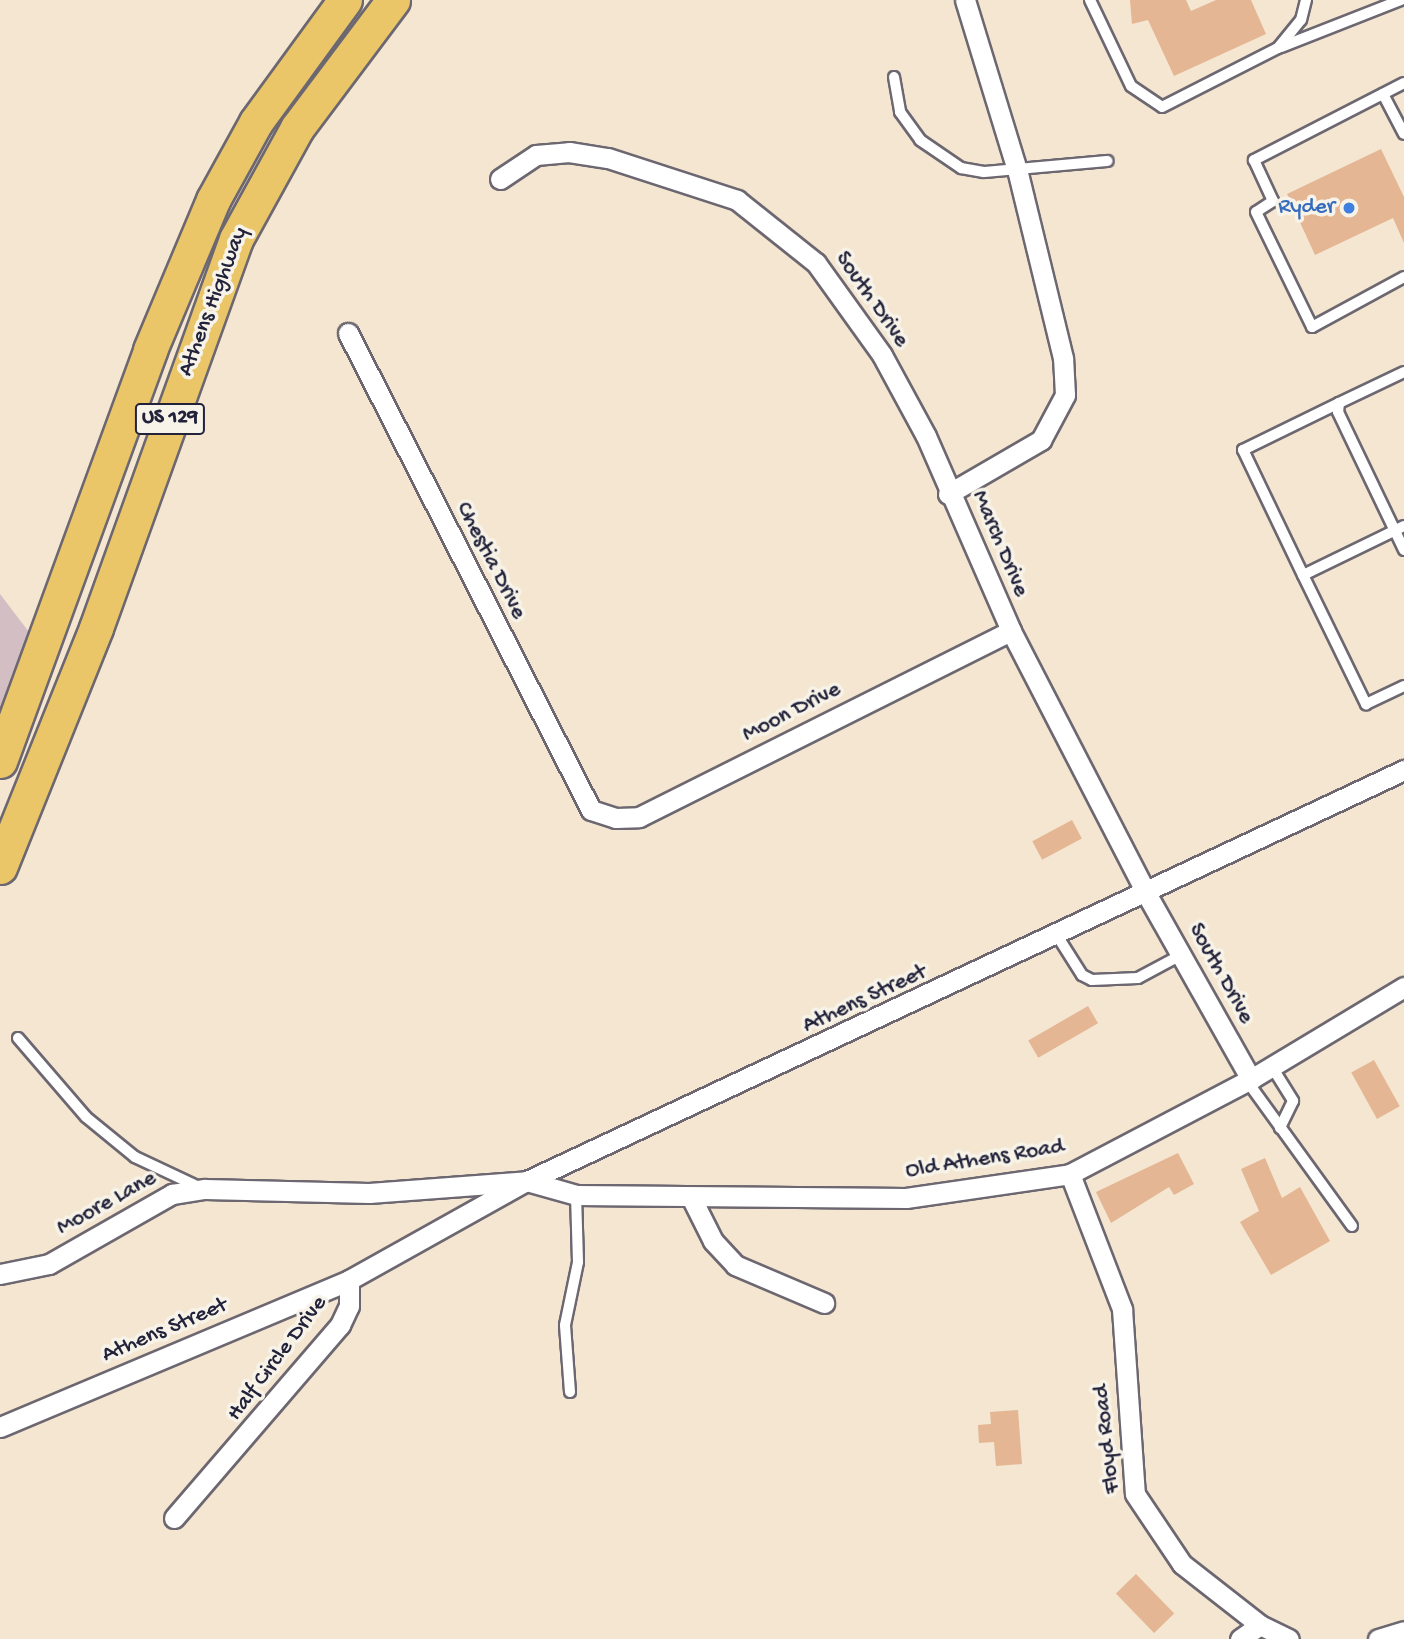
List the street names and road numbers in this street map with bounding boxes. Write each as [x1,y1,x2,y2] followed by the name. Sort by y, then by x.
[173,224,255,380] street label: Athens Highway
[828,247,914,353] street label: South Drive
[133,402,207,436] road number: US 129
[964,487,1034,601] street label: March Drive
[449,498,531,624] street label: Chestia Drive
[738,677,846,749] street label: Moon Drive
[1181,919,1259,1029] street label: South Drive
[799,959,931,1041] street label: Athens Street
[904,1134,1066,1186] street label: Old Athens Road
[53,1165,161,1243] street label: Moore Lane
[222,1291,334,1427] street label: Half Circle Drive
[98,1292,232,1370] street label: Athens Street
[1089,1383,1127,1495] street label: Floyd Road

